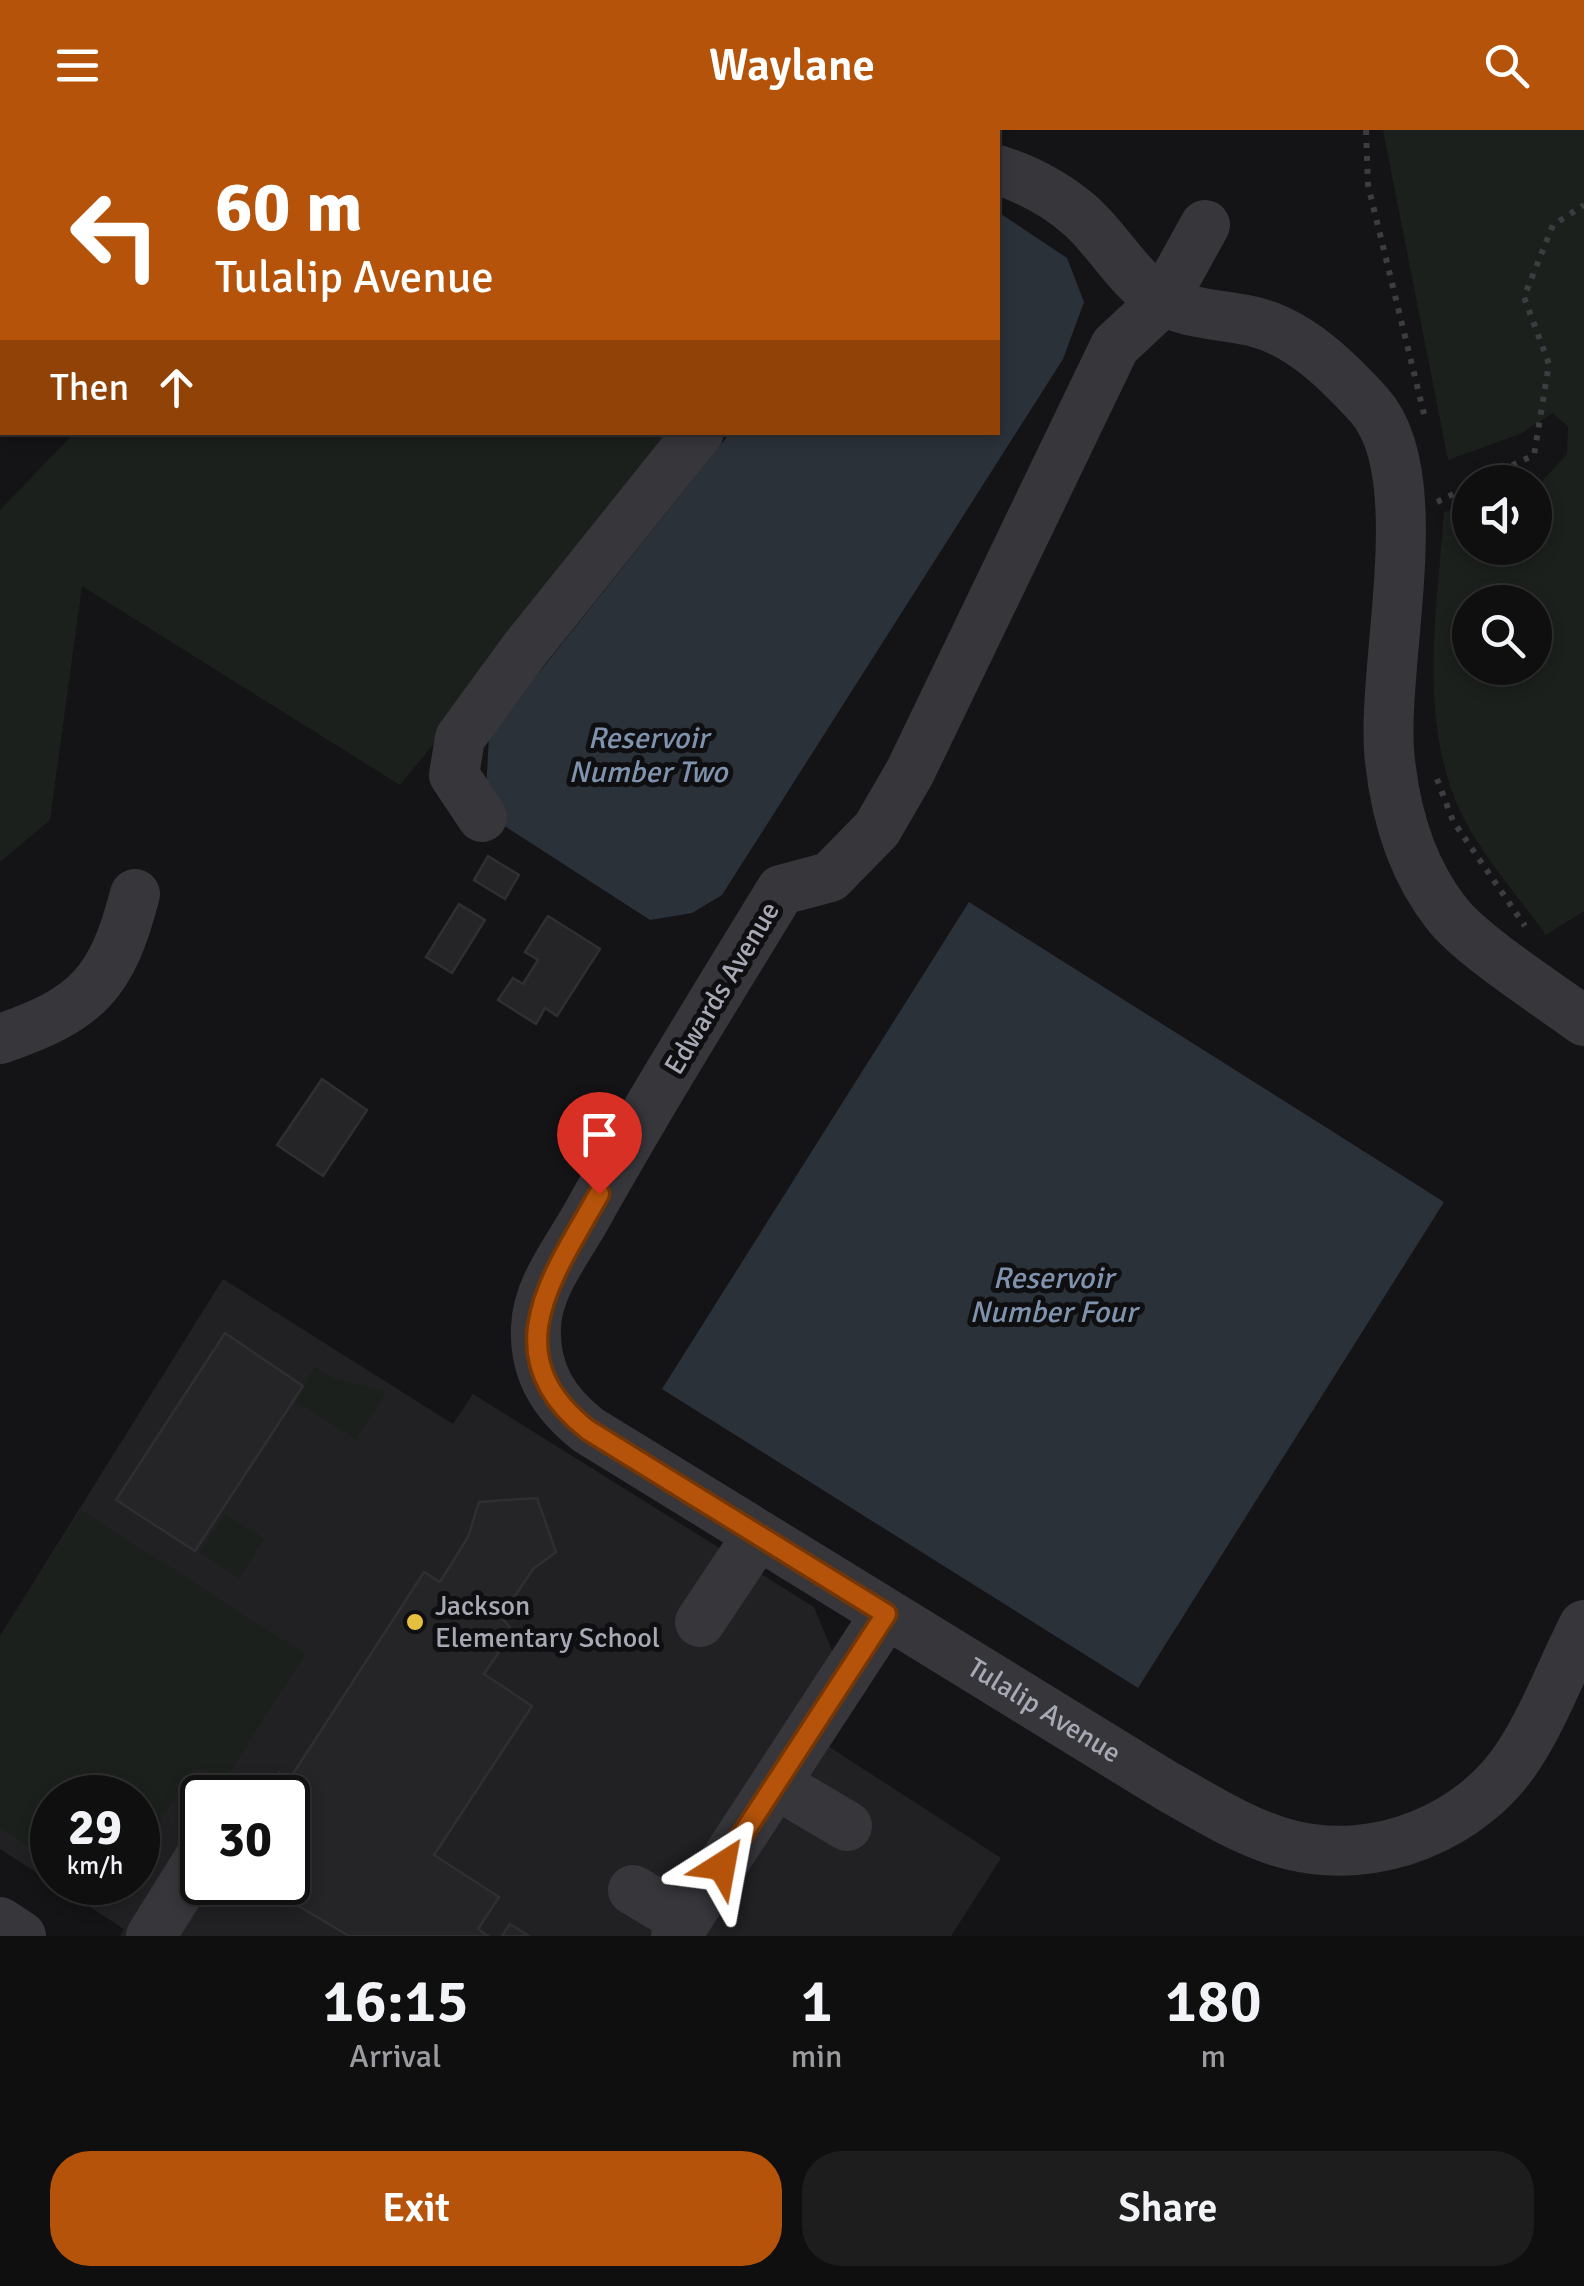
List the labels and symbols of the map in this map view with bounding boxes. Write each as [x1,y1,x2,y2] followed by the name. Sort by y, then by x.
[569,720,729,791] water label: Reservoir Number Two
[657,895,787,1081] street label: Edwards Avenue
[557,1092,642,1195] pin
[969,1260,1140,1331] water label: Reservoir Number Four
[435,1589,660,1655] place label: Jackson Elementary School
[404,1611,426,1633] marker: Jackson Elementary School
[961,1651,1127,1770] street label: Tulalip Avenue
[180,1775,310,1905] speed limit sign: 30
[670,1814,774,1918] position arrow

